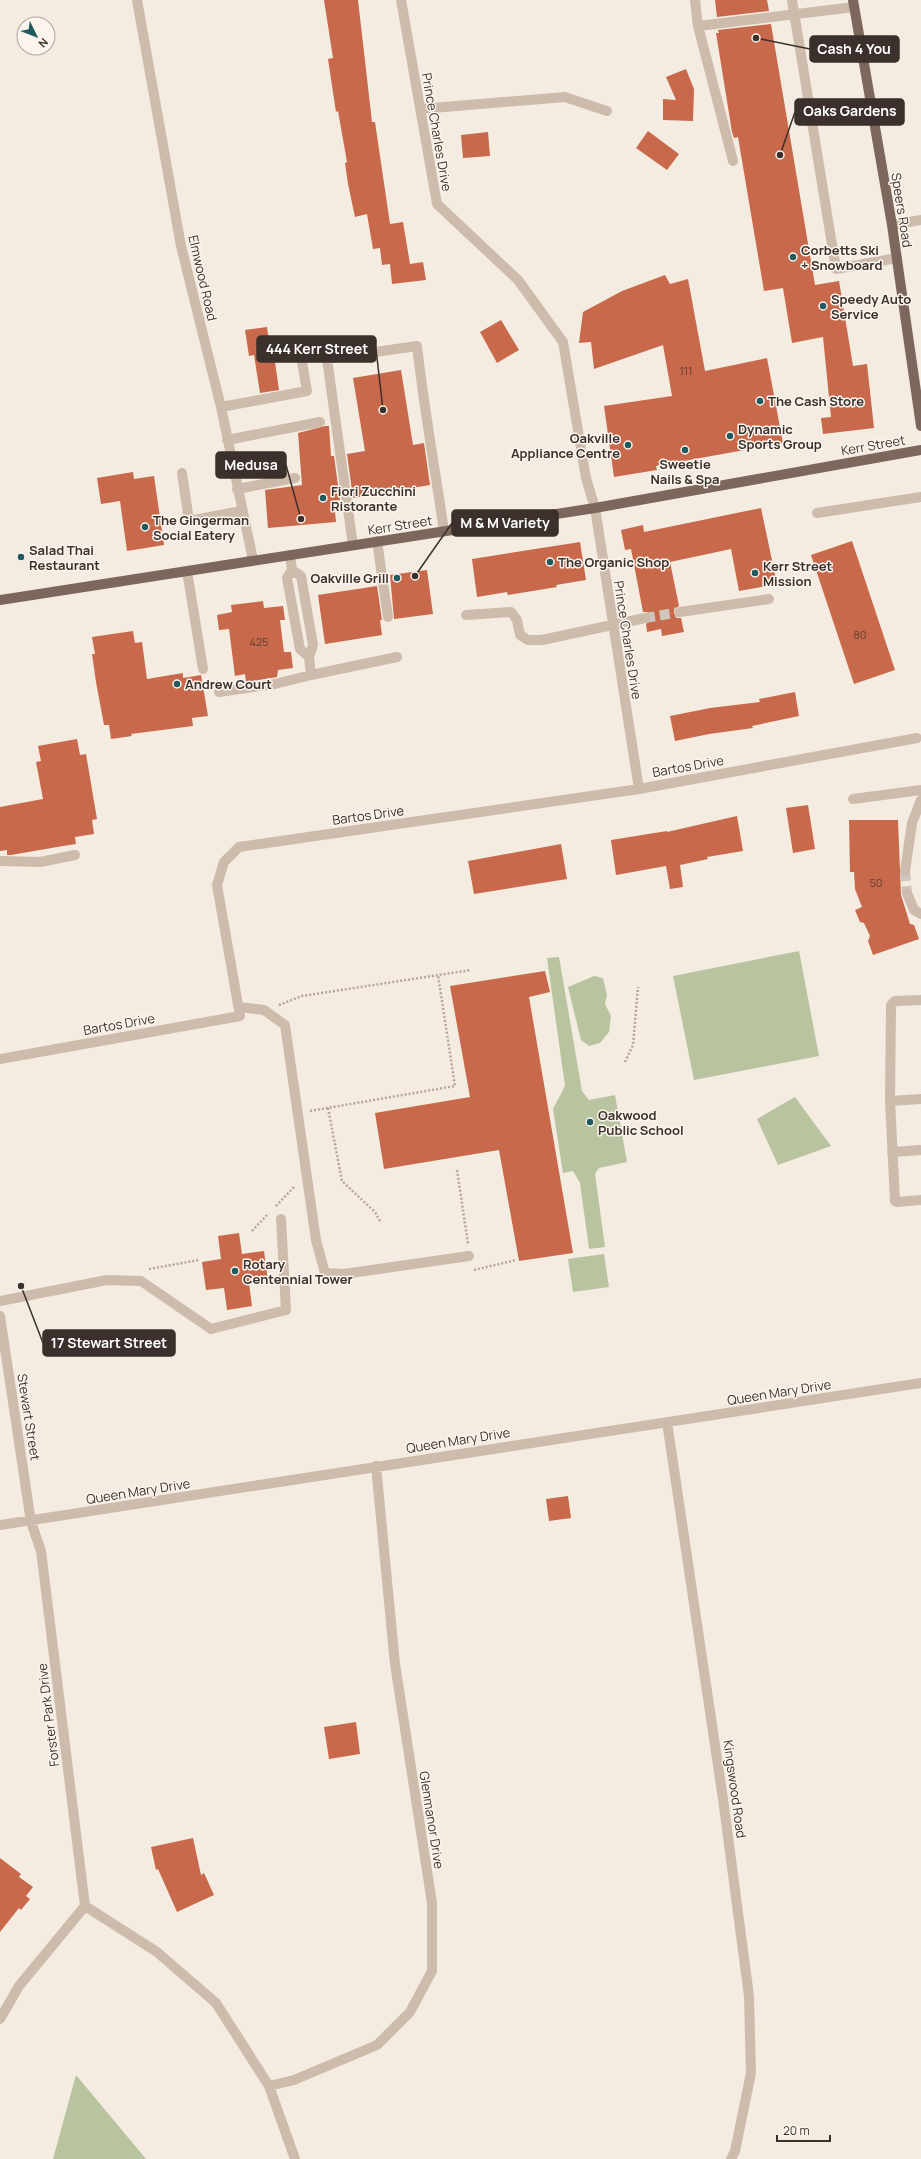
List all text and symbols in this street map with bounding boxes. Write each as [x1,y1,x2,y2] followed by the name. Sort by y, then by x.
[16,16,56,56] north arrow
[35,35,52,51] text: N
[810,36,899,62] callout: Cash 4 You
[817,39,891,58] text: Cash 4 You
[418,71,456,193] street label: Prince Charles Drive
[795,99,904,125] callout: Oaks Gardens
[803,101,897,120] text: Oaks Gardens
[887,171,917,249] street label: Speers Road
[184,233,222,323] street label: Elmwood Road
[801,241,882,274] place label: Corbetts Ski + Snowboard
[788,252,798,262] marker: Corbetts Ski + Snowboard
[831,290,911,323] place label: Speedy Auto Service
[818,301,828,311] marker: Speedy Auto Service
[257,336,376,362] callout: 444 Kerr Street
[266,339,368,358] text: 444 Kerr Street
[680,363,692,378] house number: 111
[768,392,864,410] place label: The Cash Store
[755,396,765,406] marker: The Cash Store
[738,420,822,453] place label: Dynamic Sports Group
[511,429,620,462] place label: Oakville Appliance Centre
[839,430,907,460] street label: Kerr Street
[725,431,735,441] marker: Dynamic Sports Group
[623,440,633,450] marker: Oakville Appliance Centre
[680,445,690,455] marker: Sweetie Nails & Spa
[216,452,286,478] callout: Medusa
[224,455,278,474] text: Medusa
[650,455,720,488] place label: Sweetie Nails & Spa
[331,482,416,515] place label: Fiori Zucchini Ristorante
[318,493,328,503] marker: Fiori Zucchini Ristorante
[452,510,558,536] callout: M & M Variety
[153,511,249,544] place label: The Gingerman Social Eatery
[367,511,433,539] street label: Kerr Street
[460,513,550,532] text: M & M Variety
[140,522,150,532] marker: The Gingerman Social Eatery
[29,541,100,574] place label: Salad Thai Restaurant
[16,552,26,562] marker: Salad Thai Restaurant
[558,553,669,571] place label: The Organic Shop
[545,557,555,567] marker: The Organic Shop
[763,557,833,590] place label: Kerr Street Mission
[750,568,760,578] marker: Kerr Street Mission
[311,569,389,587] place label: Oakville Grill
[392,573,402,583] marker: Oakville Grill
[610,579,646,701] street label: Prince Charles Drive
[853,627,867,642] house number: 80
[249,634,269,649] house number: 425
[185,675,272,693] place label: Andrew Court
[172,679,182,689] marker: Andrew Court
[651,751,726,781] street label: Bartos Drive
[331,801,405,829] street label: Bartos Drive
[869,875,883,890] house number: 50
[82,1009,157,1039] street label: Bartos Drive
[598,1106,684,1139] place label: Oakwood Public School
[585,1117,595,1127] marker: Oakwood Public School
[243,1255,353,1288] place label: Rotary Centennial Tower
[230,1266,240,1276] marker: Rotary Centennial Tower
[43,1330,175,1356] callout: 17 Stewart Street
[51,1333,167,1352] text: 17 Stewart Street
[13,1372,45,1462] street label: Stewart Street
[726,1375,833,1409] street label: Queen Mary Drive
[405,1423,512,1457] street label: Queen Mary Drive
[85,1474,192,1508] street label: Queen Mary Drive
[33,1662,63,1768] street label: Forster Park Drive
[719,1739,751,1839] street label: Kingswood Road
[415,1770,449,1871] street label: Glenmanor Drive
[777,2117,830,2143] scale bar
[783,2122,810,2139] text: 20 m

